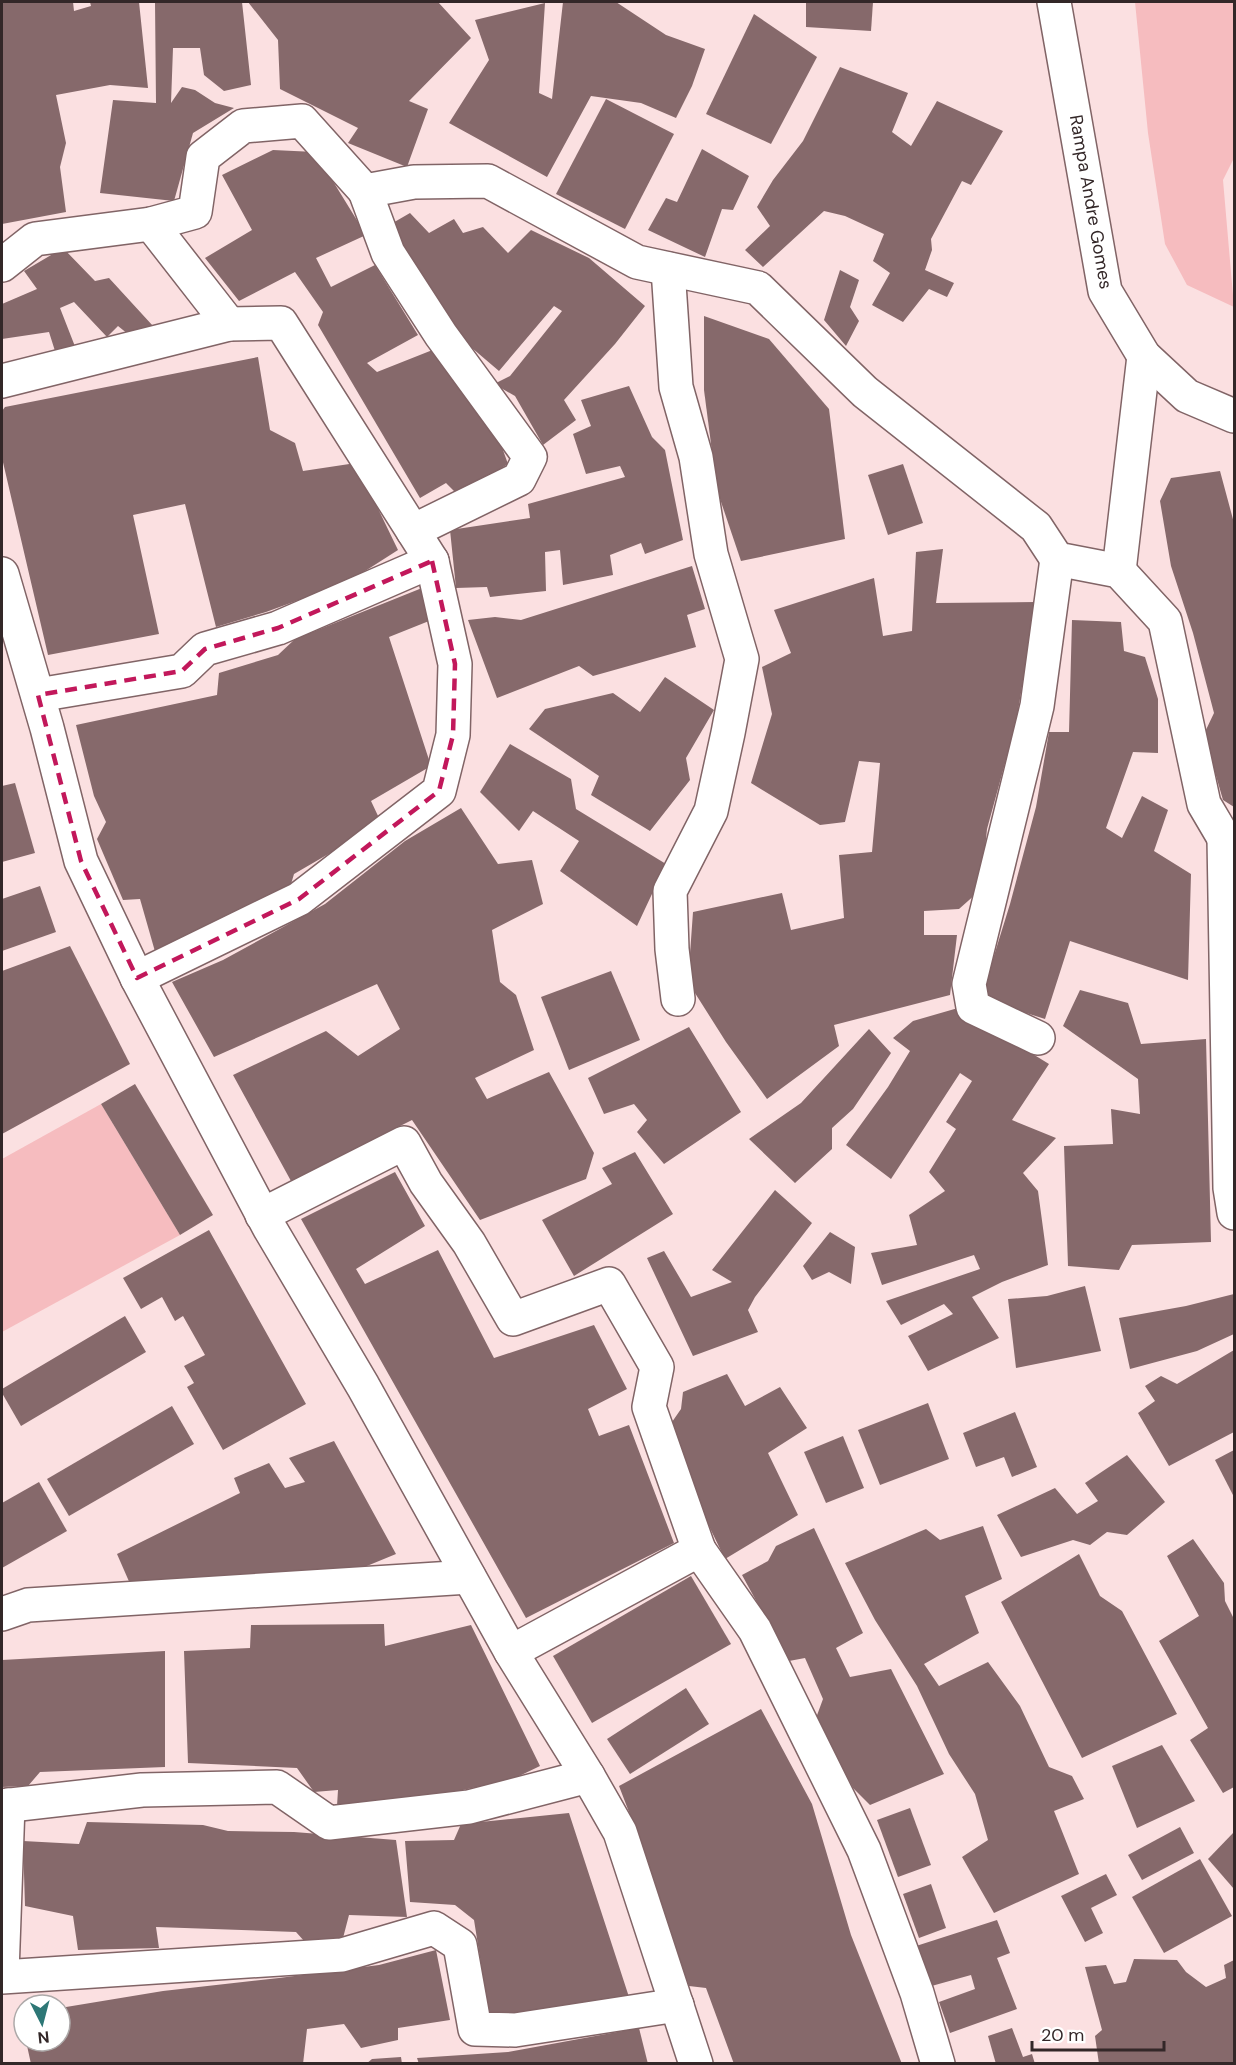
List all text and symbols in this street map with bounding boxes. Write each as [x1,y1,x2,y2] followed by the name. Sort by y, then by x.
[1064,113,1118,291] street label: Rampa Andre Gomes
[12,1993,72,2053] north arrow
[1032,2014,1164,2052] scale bar
[1041,2023,1084,2047] text: 20 m
[37,2026,50,2048] text: N

